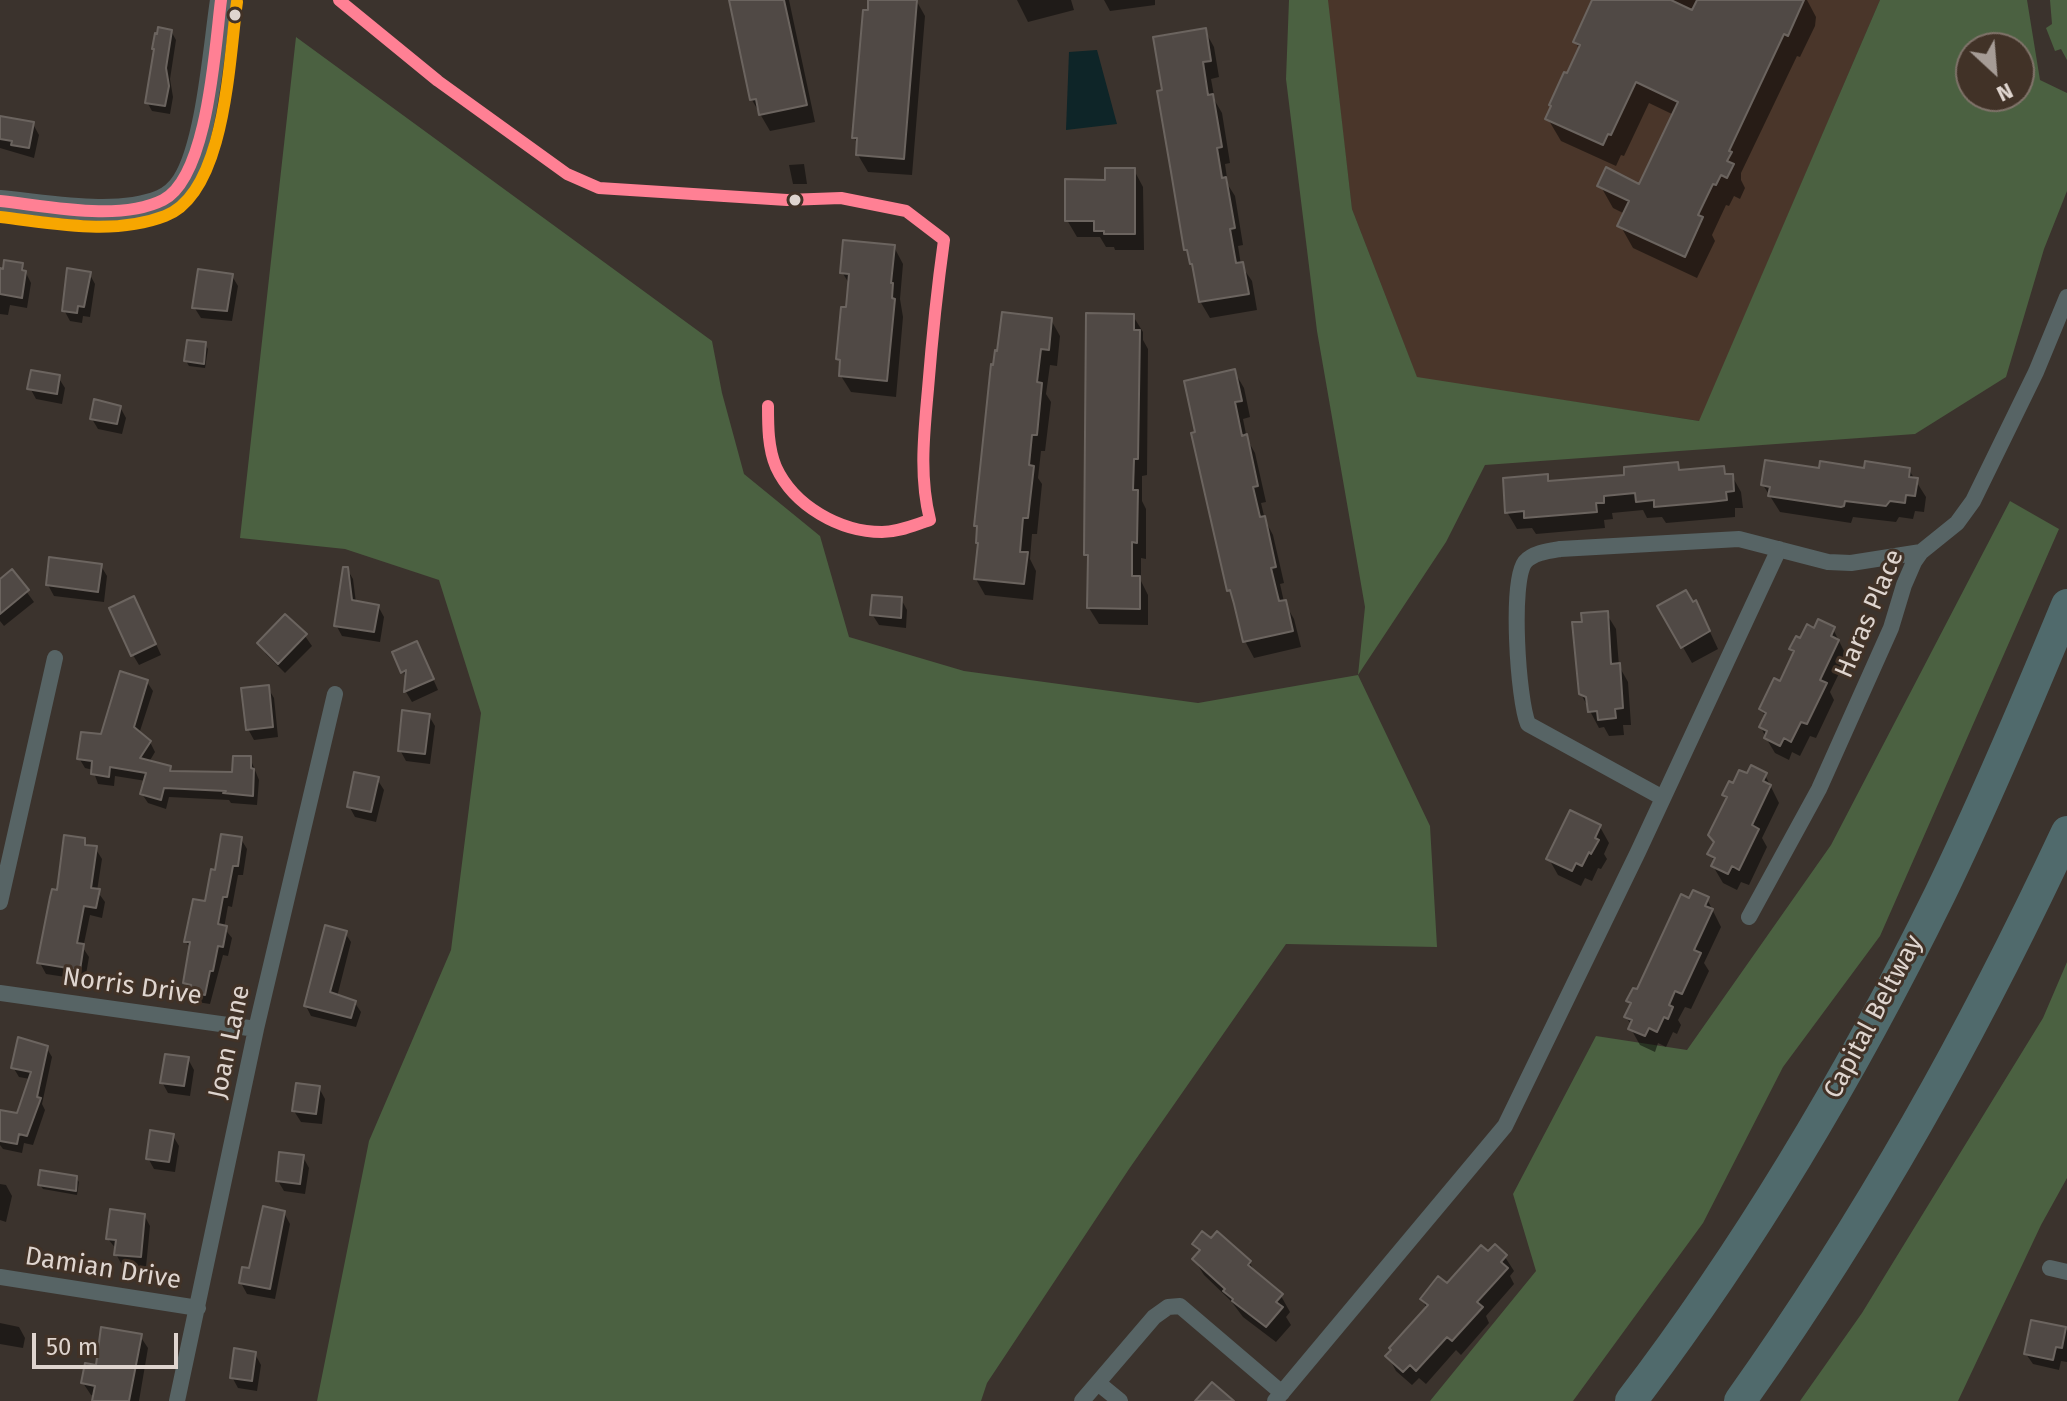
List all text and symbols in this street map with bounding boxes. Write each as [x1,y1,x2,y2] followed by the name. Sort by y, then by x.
[227,7,243,23] unlabelled marker
[1955,32,2035,112] north arrow
[1992,77,2017,108] text: N
[787,192,803,208] unlabelled marker
[1829,545,1911,683] street label: Haras Place
[1818,930,1930,1104] street label: Capital Beltway
[60,962,204,1012] street label: Norris Drive
[203,982,257,1102] street label: Joan Lane
[23,1241,183,1297] street label: Damian Drive
[36,1317,182,1367] scale bar
[46,1333,98,1361] text: 50 m

